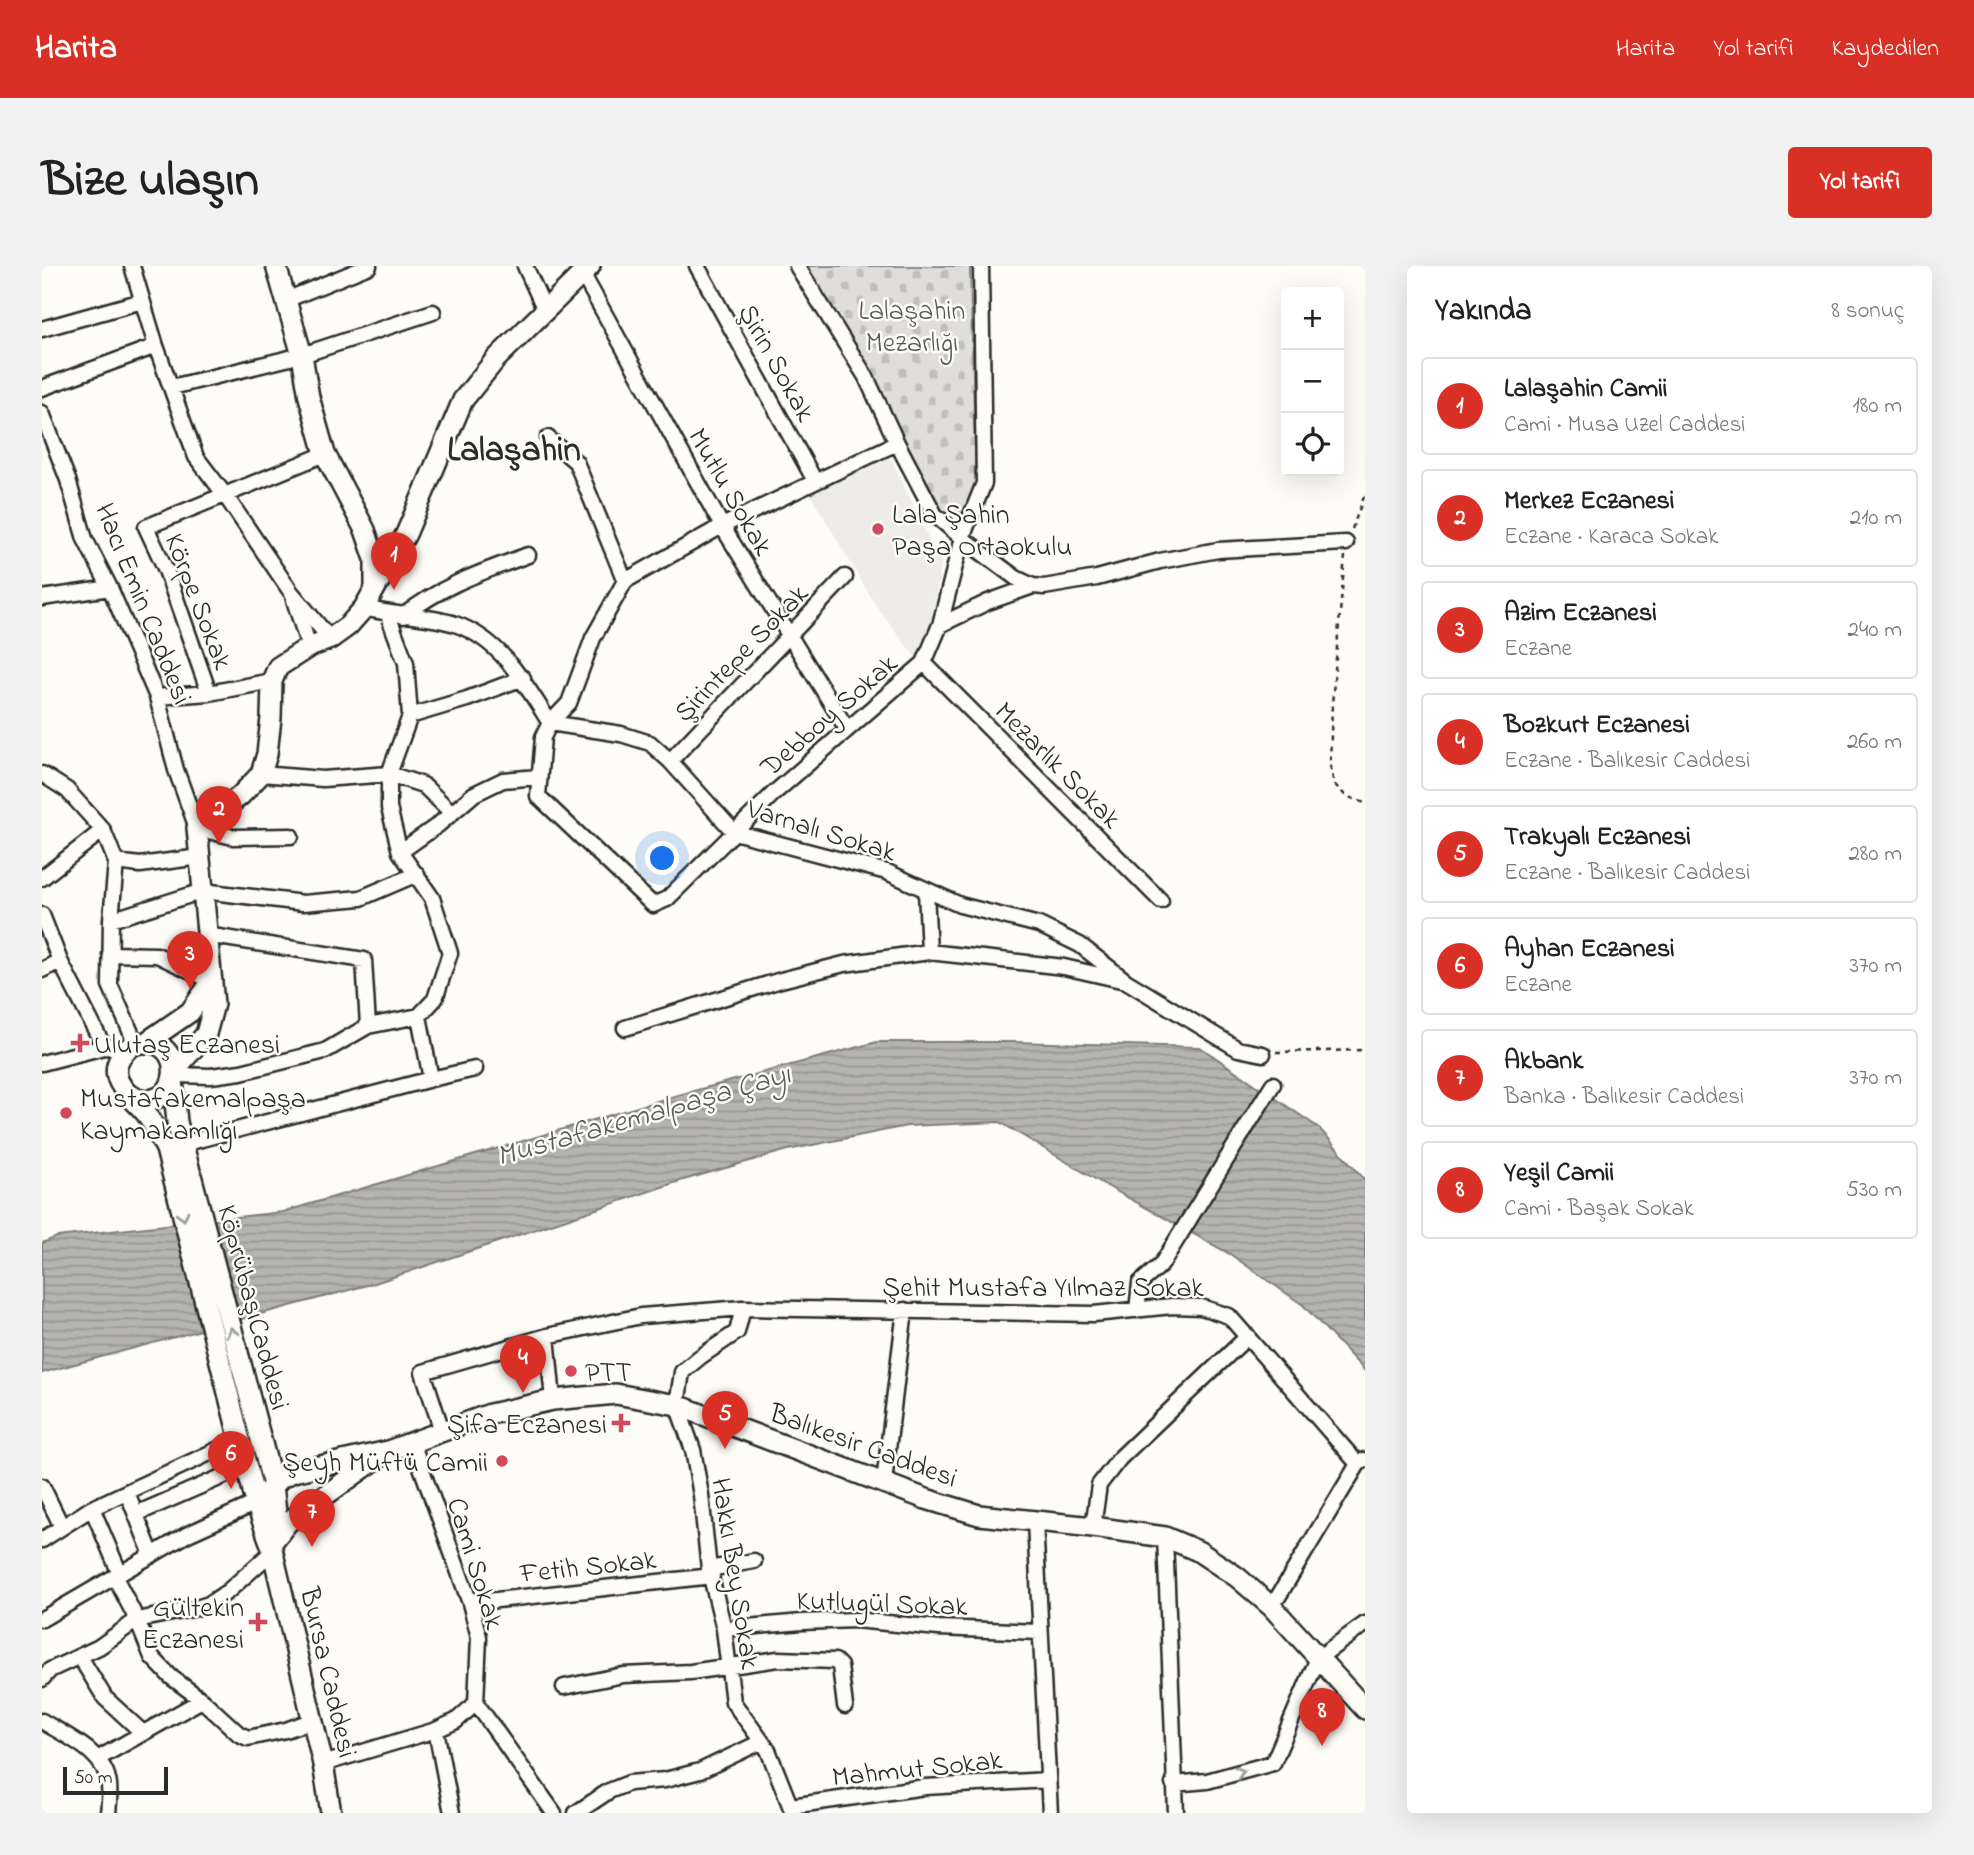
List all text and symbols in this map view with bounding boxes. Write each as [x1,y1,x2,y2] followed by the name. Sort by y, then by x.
[35,25,117,73] text: Harita
[1616,32,1675,67] text: Harita
[1713,32,1794,67] text: Yol tarifi
[1832,32,1939,67] text: Kaydedilen
[42,146,259,218] text: Bize ulaşın
[1788,147,1932,218] button: Yol tarifi
[1281,287,1344,476] map controls
[1281,287,1344,350] button: +
[1435,290,1531,334] text: Yakında
[859,292,965,365] park label: Lalaşahin Mezarlığı
[1831,295,1904,328] text: 8 sonuç
[726,297,824,431] street label: Şirin Sokak
[1281,350,1344,413] button: −
[1504,371,1668,409] text: Lalaşahin Camii
[1456,390,1464,423] text: 1
[1853,390,1902,423] text: 180 m
[1504,409,1746,442] text: Cami · Musa Uzel Caddesi
[1281,413,1344,476] button: locate
[676,421,782,565] street label: Mutlu Sokak
[447,426,581,477] district label: Lalaşahin
[1504,483,1675,521] text: Merkez Eczanesi
[892,496,1072,569] place label: Lala Şahin Paşa Ortaokulu
[83,497,201,711] street label: Hacı Emin Caddesi
[1454,502,1466,535] text: 2
[1850,502,1902,535] text: 210 m
[870,521,886,537] marker: Lala Şahin Paşa Ortaokulu
[1504,521,1718,554] text: Eczane · Karaca Sokak
[152,528,242,677] street label: Körpe Sokak
[371,532,417,590] pin: 1
[666,575,820,733] street label: Şirintepe Sokak
[1504,595,1657,633] text: Azim Eczanesi
[1455,614,1465,647] text: 3
[1848,614,1902,647] text: 240 m
[1504,633,1572,666] text: Eczane
[752,645,909,789] street label: Debboy Sokak
[984,693,1130,840] street label: Mezarlık Sokak
[1504,707,1690,745] text: Bozkurt Eczanesi
[1455,726,1465,759] text: 4
[1847,726,1902,759] text: 260 m
[1504,745,1750,778] text: Eczane · Balıkesir Caddesi
[196,786,242,844] pin: 2
[740,790,901,875] street label: Varnalı Sokak
[1504,819,1691,857] text: Trakyalı Eczanesi
[1453,838,1467,871] text: 5
[1848,838,1902,871] text: 280 m
[645,841,679,875] your location
[1504,857,1750,890] text: Eczane · Balıkesir Caddesi
[167,931,213,989] pin: 3
[1504,931,1675,969] text: Ayhan Eczanesi
[1455,950,1465,983] text: 6
[1849,950,1902,983] text: 370 m
[1504,969,1572,1002] text: Eczane
[94,1026,280,1067] place label: Ulutaş Eczanesi
[72,1035,88,1051] marker: Ulutaş Eczanesi
[1504,1043,1583,1081] text: Akbank
[492,1054,797,1180] water label: Mustafakemalpaşa Çayı
[1455,1062,1465,1095] text: 7
[1849,1062,1902,1095] text: 370 m
[80,1080,306,1153] place label: Mustafakemalpaşa Kaymakamlığı
[1504,1081,1744,1114] text: Banka · Balıkesir Caddesi
[58,1105,74,1121] marker: Mustafakemalpaşa Kaymakamlığı
[1504,1155,1614,1193] text: Yeşil Camii
[1456,1174,1464,1207] text: 8
[1846,1174,1902,1207] text: 530 m
[1504,1193,1694,1226] text: Cami · Başak Sokak
[205,1201,299,1415] street label: KöprübaşıCaddesi
[175,1209,189,1221] one-way arrow
[882,1269,1205,1310] street label: Şehit Mustafa Yılmaz Sokak
[226,1327,241,1339] one-way arrow
[500,1335,546,1393] pin: 4
[585,1354,632,1395] place label: PTT
[563,1363,579,1379] marker: PTT
[702,1391,748,1449] pin: 5
[762,1394,963,1500] street label: Balıkesir Caddesi
[447,1406,607,1447] place label: Şifa Eczanesi
[613,1415,629,1431] marker: Şifa Eczanesi
[208,1431,254,1489] pin: 6
[282,1444,488,1485] place label: Şeyh Müftü Camii
[494,1453,510,1469] marker: Şeyh Müftü Camii
[698,1475,769,1673] street label: Hakkı Bey Sokak
[289,1489,335,1547] pin: 7
[434,1493,513,1636] street label: Cami Sokak
[517,1541,659,1596] street label: Fetih Sokak
[796,1582,969,1629] street label: Kutlugül Sokak
[287,1583,366,1762] street label: Bursa Caddesi
[142,1589,244,1662] place label: Gültekin Eczanesi
[250,1614,266,1630] marker: Gültekin Eczanesi
[1299,1688,1345,1746] pin: 8
[830,1741,1005,1800] street label: Mahmut Sokak
[63,1764,168,1796] scale bar
[74,1765,113,1792] text: 50 m
[1234,1766,1246,1780] one-way arrow

